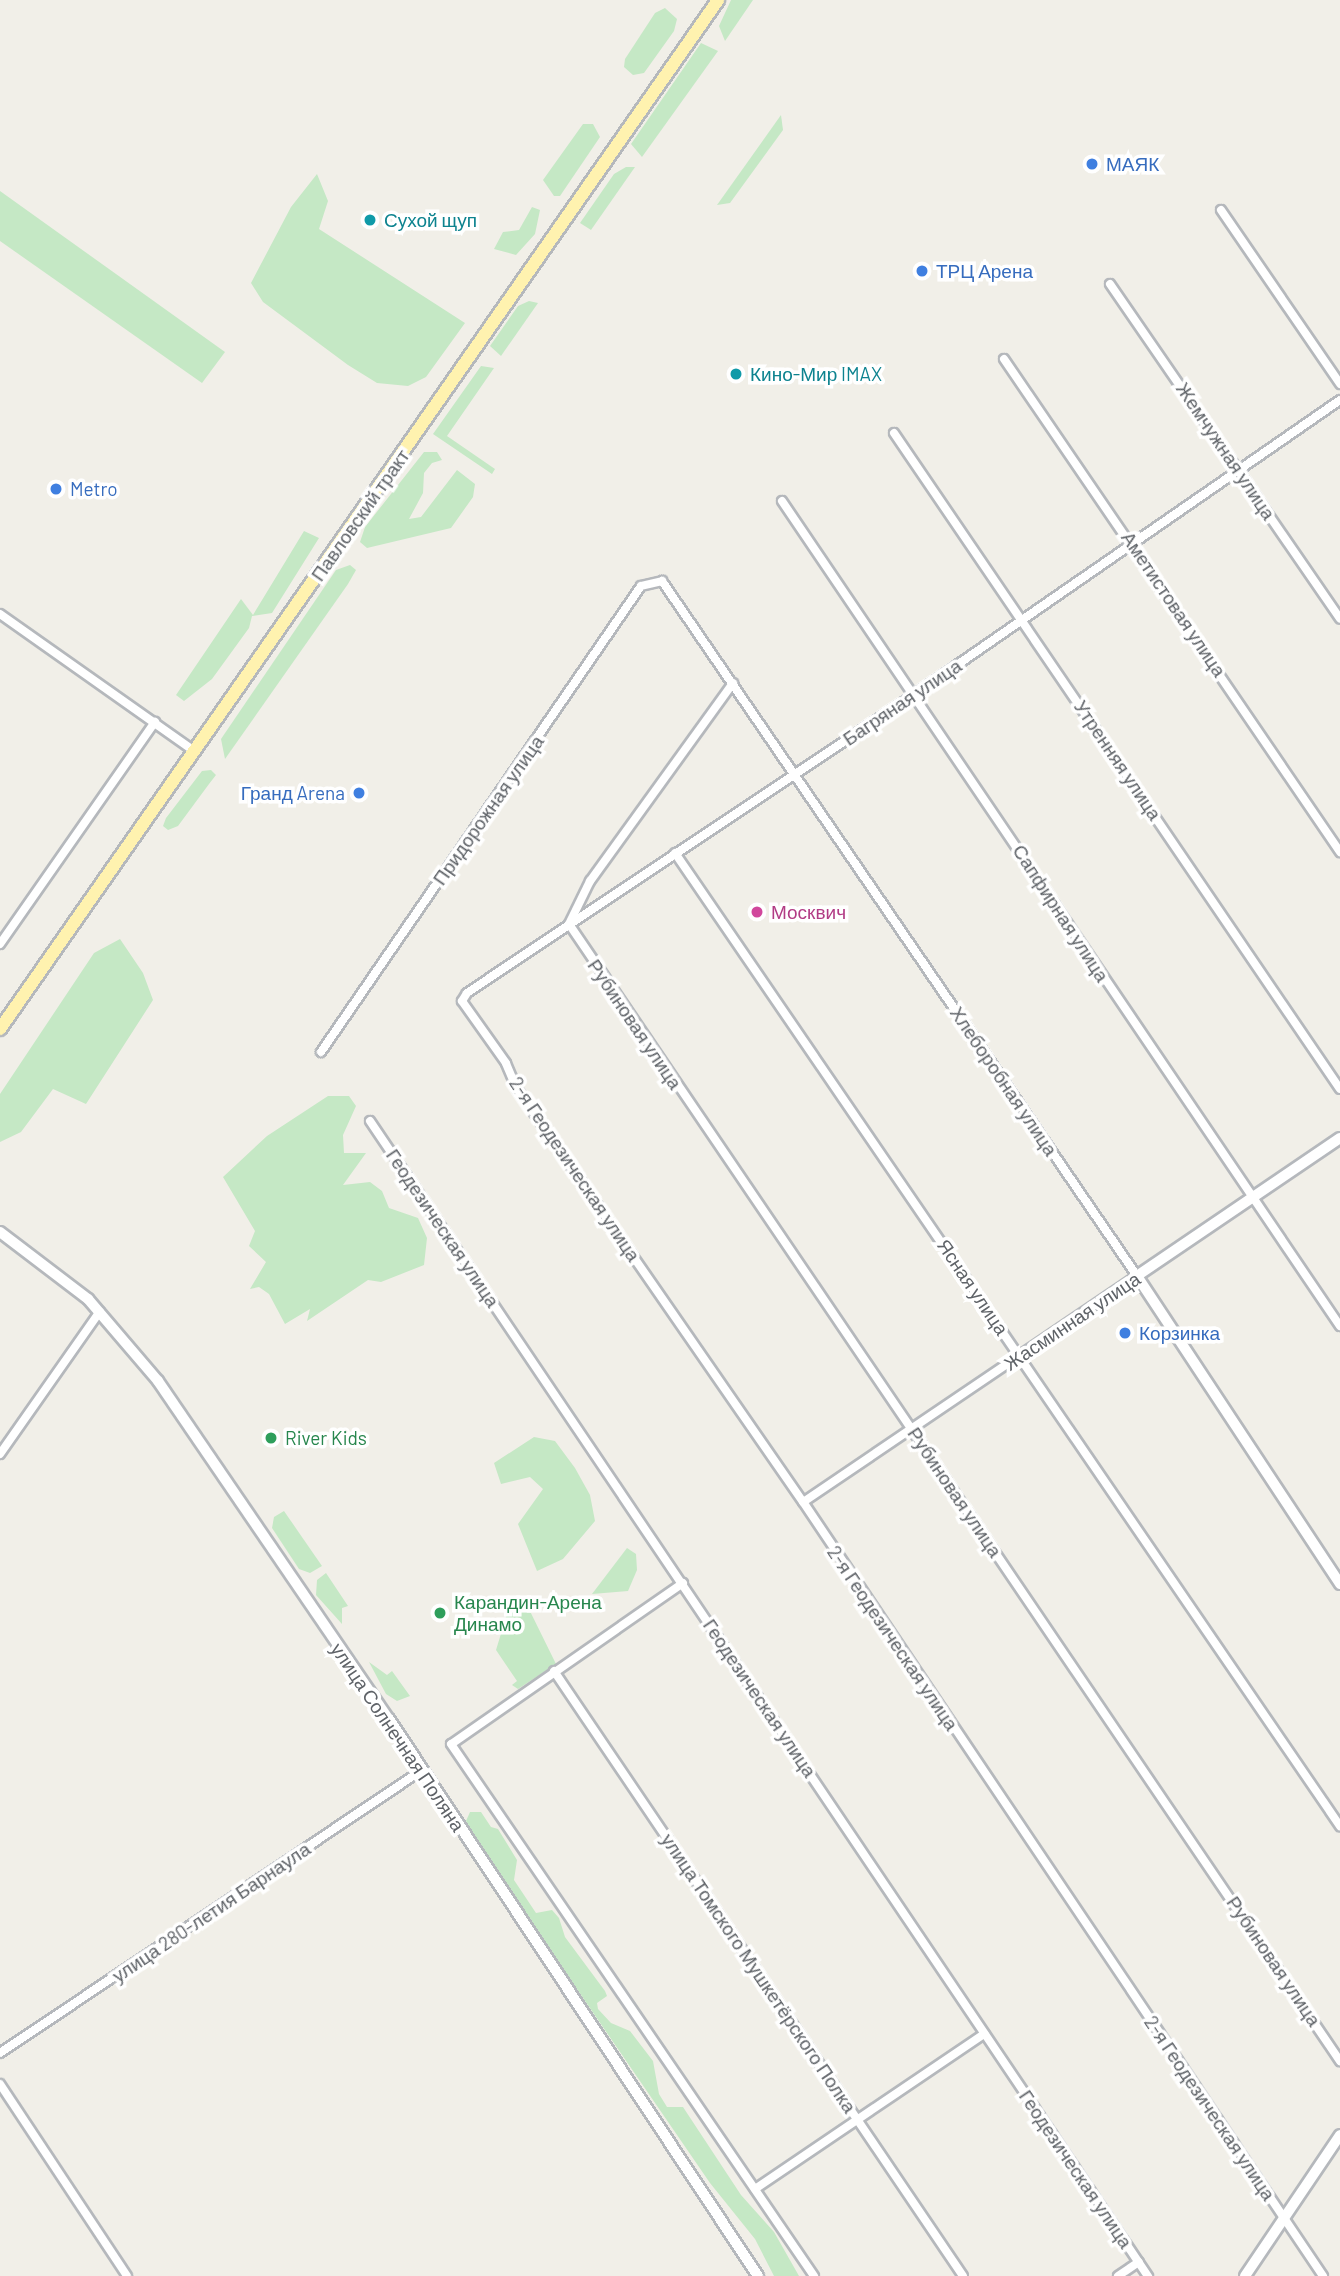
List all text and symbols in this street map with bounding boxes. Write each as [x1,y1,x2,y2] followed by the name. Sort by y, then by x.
[1106,153,1159,175] place label: МАЯК
[1084,156,1100,172] marker: МАЯК
[384,209,477,231] place label: Сухой щуп
[362,212,378,228] marker: Сухой щуп
[936,260,1033,282] place label: ТРЦ Арена
[914,263,930,279] marker: ТРЦ Арена
[750,363,882,385] place label: Кино-Мир IMAX
[728,366,744,382] marker: Кино-Мир IMAX
[1172,378,1280,524] street label: Жемчужная улица
[306,445,414,585] street label: Павловский тракт
[70,478,118,500] place label: Metro
[48,481,64,497] marker: Metro
[1117,527,1231,681] street label: Аметистовая улица
[838,654,966,750] street label: Багряная улица
[1070,696,1166,824] street label: Утренняя улица
[428,731,548,889] street label: Придорожная улица
[241,782,345,804] place label: Гранд Arena
[351,785,367,801] marker: Гранд Arena
[1008,840,1114,986] street label: Сапфирная улица
[771,901,846,923] place label: Москвич
[749,904,765,920] marker: Москвич
[583,955,687,1093] street label: Рубиновая улица
[946,1002,1062,1160] street label: Хлеборобная улица
[505,1072,645,1266] street label: 2-я Геодезическая улица
[382,1145,504,1311] street label: Геодезическая улица
[933,1235,1013,1339] street label: Ясная улица
[1000,1267,1144,1375] street label: Жасминная улица
[1139,1322,1220,1344] place label: Корзинка
[1117,1325,1133,1341] marker: Корзинка
[903,1423,1007,1561] street label: Рубиновая улица
[285,1427,367,1449] place label: River Kids
[263,1430,279,1446] marker: River Kids
[823,1541,963,1735] street label: 2-я Геодезическая улица
[454,1591,602,1635] place label: Карандин-Арена Динамо
[432,1605,448,1621] marker: Карандин-Арена Динамо
[699,1615,821,1781] street label: Геодезическая улица
[326,1638,470,1836] street label: улица Солнечная Поляна
[657,1829,861,2117] street label: улица Томского Мушкетёрского Полка
[108,1837,314,1987] street label: улица 280-летия Барнаула
[1222,1892,1326,2030] street label: Рубиновая улица
[1140,2011,1280,2205] street label: 2-я Геодезическая улица
[1015,2086,1137,2252] street label: Геодезическая улица

